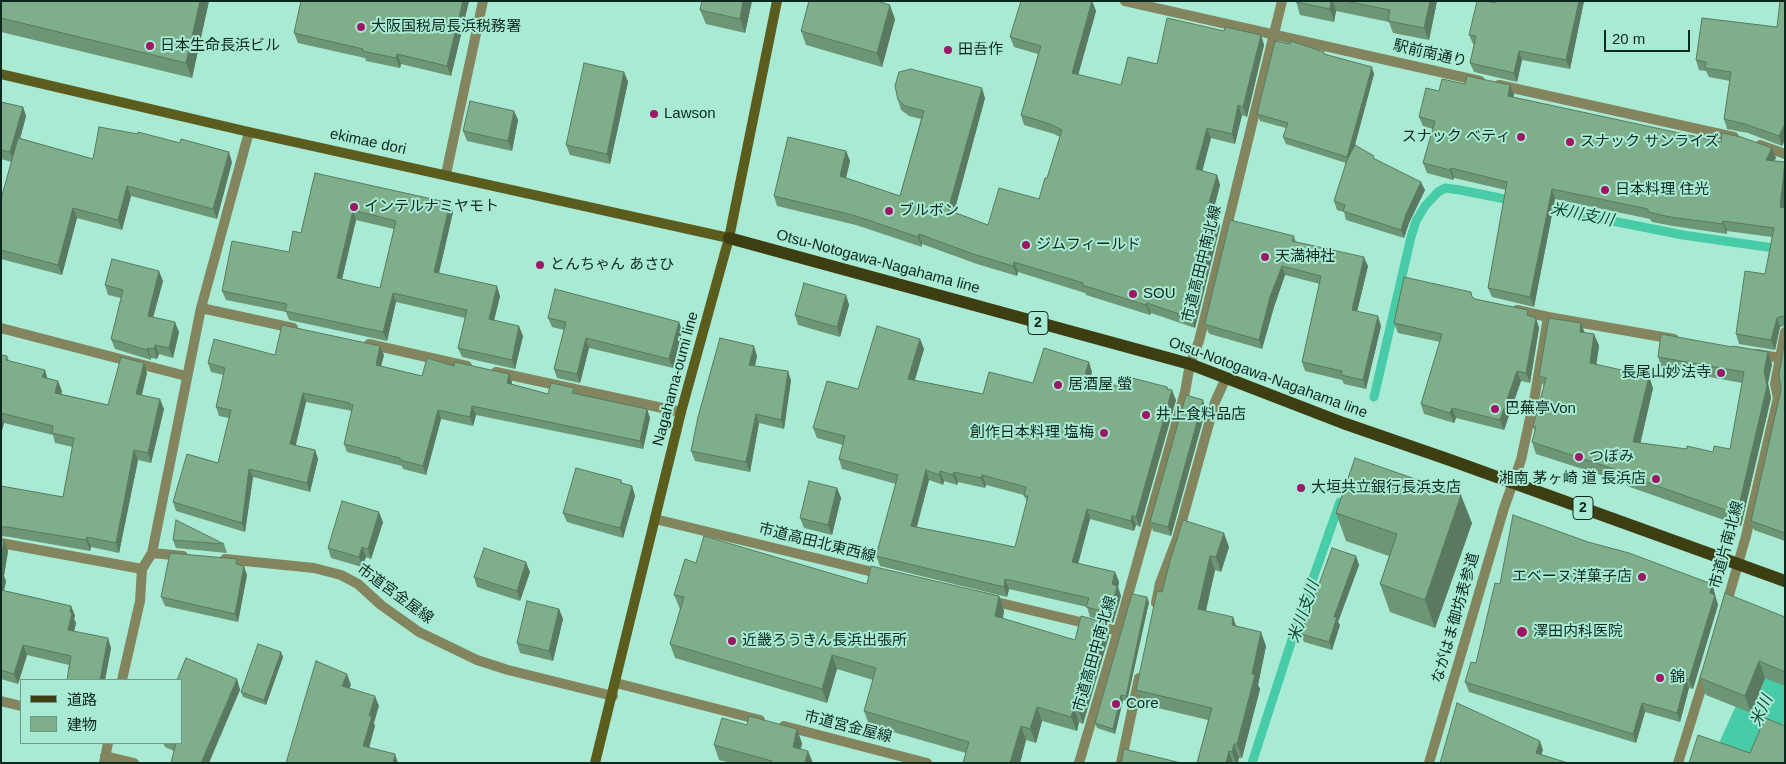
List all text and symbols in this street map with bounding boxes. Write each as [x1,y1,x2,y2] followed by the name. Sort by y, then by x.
[371,18,521,36] place label: 大阪国税局長浜税務署
[1606,20,1692,52] scale bar
[355,21,367,33] marker: 大阪国税局長浜税務署
[1612,30,1645,47] text: 20 m
[160,37,280,55] place label: 日本生命長浜ビル
[1391,37,1469,71] street label: 駅前南通り
[144,40,156,52] marker: 日本生命長浜ビル
[958,41,1003,59] place label: 田吾作
[942,44,954,56] marker: 田吾作
[664,105,716,123] place label: Lawson
[648,108,660,120] marker: Lawson
[328,125,408,159] street label: ekimae dori
[1402,128,1511,146] place label: スナック べティ
[1515,131,1527,143] marker: スナック べティ
[1580,133,1719,151] place label: スナック サンライズ
[1564,136,1576,148] marker: スナック サンライズ
[1615,181,1709,199] place label: 日本料理 住光
[1599,184,1611,196] marker: 日本料理 住光
[364,198,499,216] place label: インテルナミヤモト
[1549,199,1615,231] water label: 米川支川
[348,201,360,213] marker: インテルナミヤモト
[899,202,959,220] place label: ブルボン
[1179,204,1225,324] street label: 市道高田中南北線
[883,205,895,217] marker: ブルボン
[774,226,982,298] street label: Otsu-Notogawa-Nagahama line
[1036,236,1141,254] place label: ジムフィールド
[1020,239,1032,251] marker: ジムフィールド
[1275,248,1335,266] place label: 天満神社
[1259,251,1271,263] marker: 天満神社
[550,256,674,274] place label: とんちゃん あさひ
[534,259,546,271] marker: とんちゃん あさひ
[1143,285,1176,303] place label: SOU
[1127,288,1139,300] marker: SOU
[649,310,703,448] street label: Nagahama-oumi line
[1028,312,1048,334] road number: 2
[1166,334,1370,422] street label: Otsu-Notogawa-Nagahama line
[1621,364,1711,382] place label: 長尾山妙法寺
[1715,367,1727,379] marker: 長尾山妙法寺
[1068,376,1132,394] place label: 居酒屋 螢
[1052,379,1064,391] marker: 居酒屋 螢
[1505,400,1576,418] place label: 巴蕪亭Von
[1489,403,1501,415] marker: 巴蕪亭Von
[1156,406,1246,424] place label: 井上食料品店
[1140,409,1152,421] marker: 井上食料品店
[970,424,1094,442] place label: 創作日本料理 塩梅
[1098,427,1110,439] marker: 創作日本料理 塩梅
[1589,448,1634,466] place label: つぼみ
[1573,451,1585,463] marker: つぼみ
[1498,470,1646,488] place label: 湘南 茅ヶ崎 道 長浜店
[1650,473,1662,485] marker: 湘南 茅ヶ崎 道 長浜店
[1311,479,1461,497] place label: 大垣共立銀行長浜支店
[1295,482,1307,494] marker: 大垣共立銀行長浜支店
[1573,496,1593,520] road number: 2
[1707,499,1747,591] street label: 市道片南北線
[757,520,877,566] street label: 市道高田北東西線
[1429,551,1483,685] street label: ながはま御坊表参道
[353,560,437,628] street label: 市道宮金屋線
[1512,568,1632,586] place label: エベーヌ洋菓子店
[1636,571,1648,583] marker: エベーヌ洋菓子店
[1285,579,1323,645] water label: 米川支川
[1070,594,1120,714] street label: 市道高田中南北線
[1533,623,1623,641] place label: 澤田内科医院
[1515,625,1529,639] marker: 澤田内科医院
[742,632,907,650] place label: 近畿ろうきん長浜出張所
[726,635,738,647] marker: 近畿ろうきん長浜出張所
[1670,669,1685,687] place label: 錦
[1654,672,1666,684] marker: 錦
[20,679,182,744] legend
[67,691,97,708] text: 道路
[1747,692,1777,730] water label: 米川
[1126,695,1159,713] place label: Core
[1110,698,1122,710] marker: Core
[802,707,894,747] street label: 市道宮金屋線
[67,716,97,733] text: 建物

